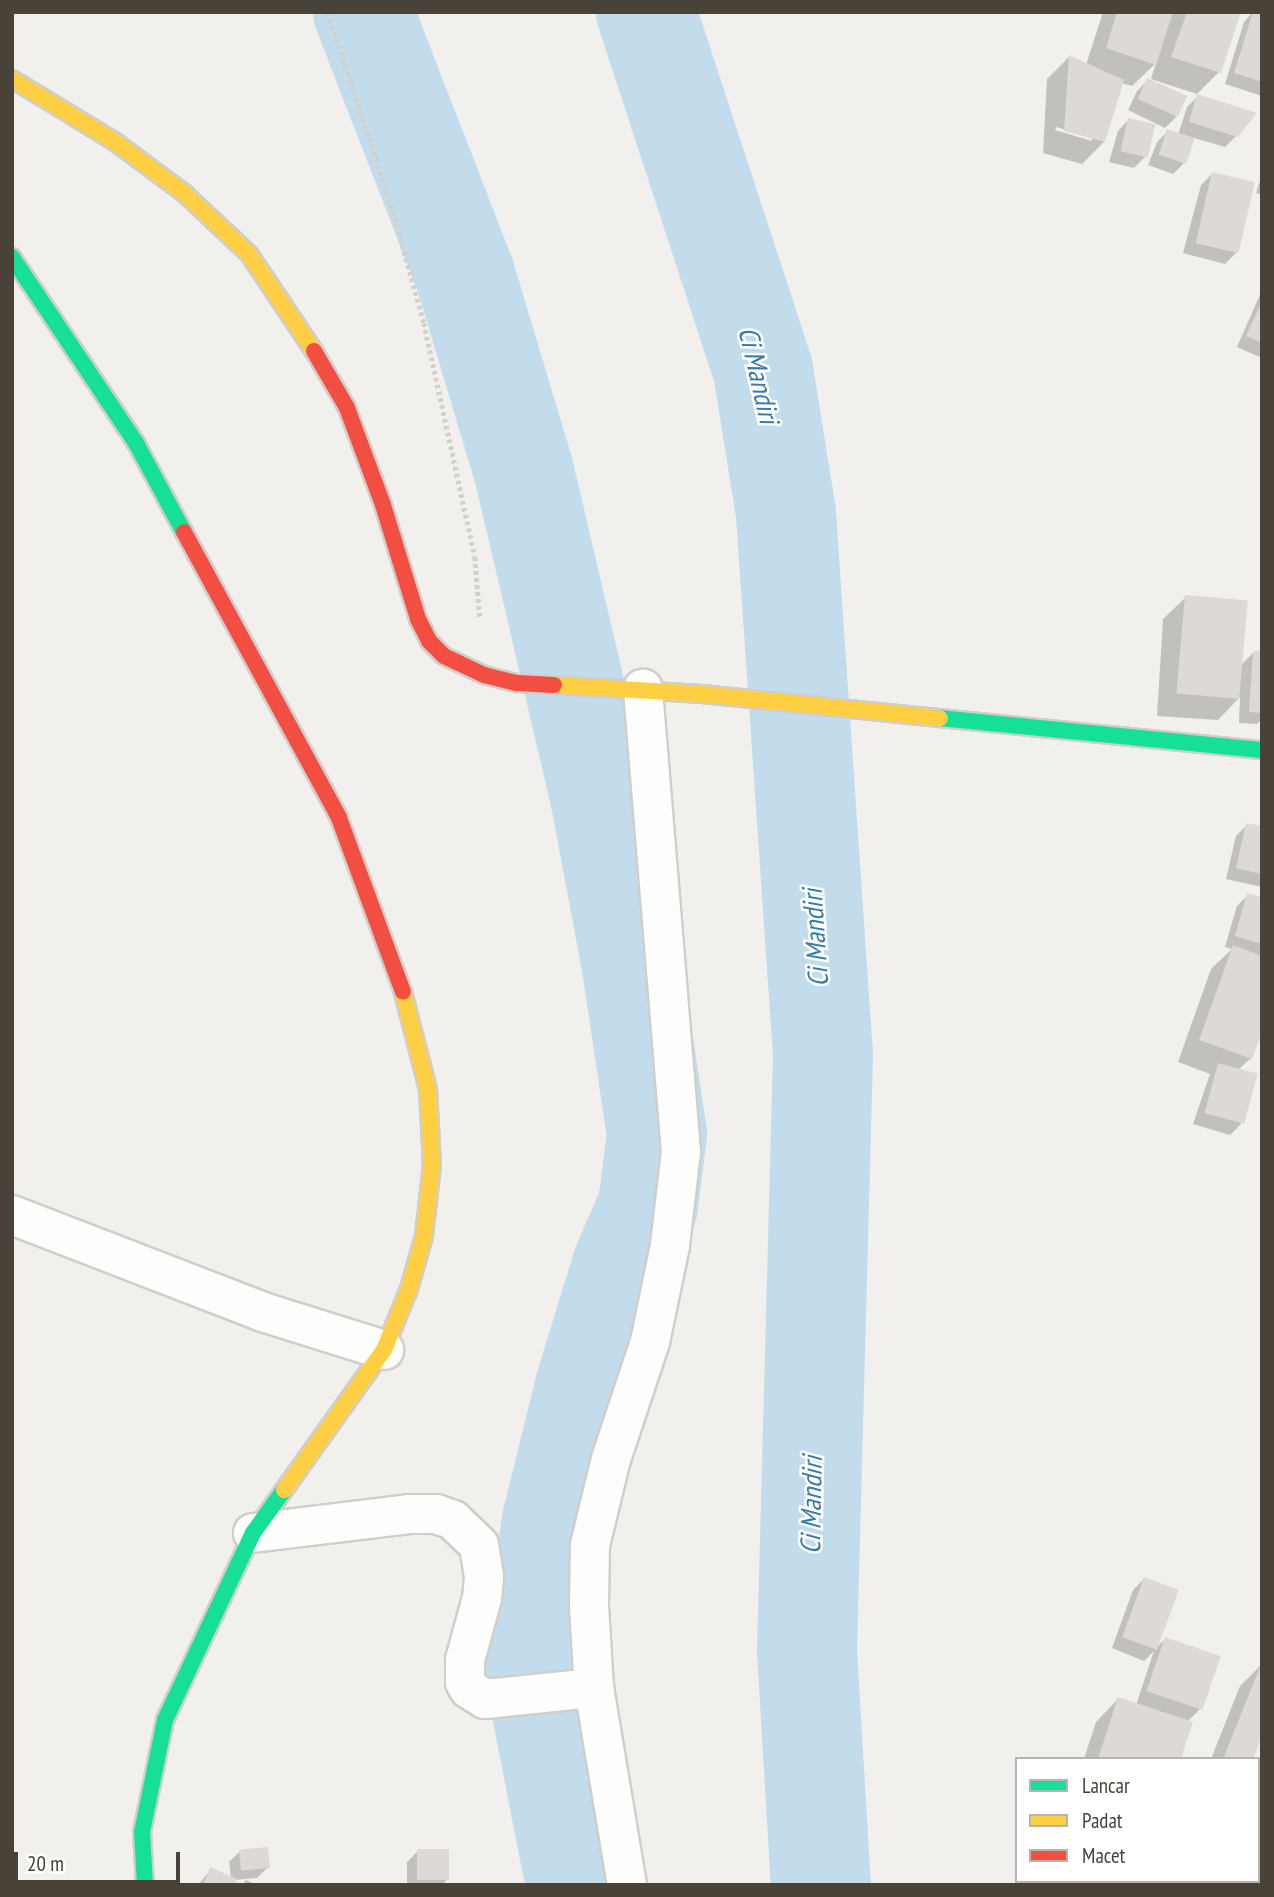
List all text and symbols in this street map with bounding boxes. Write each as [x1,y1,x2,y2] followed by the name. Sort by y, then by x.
[732,323,786,427] water label: Ci Mandiri
[795,888,835,988] water label: Ci Mandiri
[793,1456,829,1554] water label: Ci Mandiri
[1015,1757,1260,1883] legend
[1082,1772,1130,1799] text: Lancar
[1082,1807,1123,1834] text: Padat
[18,1838,184,1882] scale bar
[1082,1842,1125,1869] text: Macet
[27,1850,64,1877] text: 20 m

